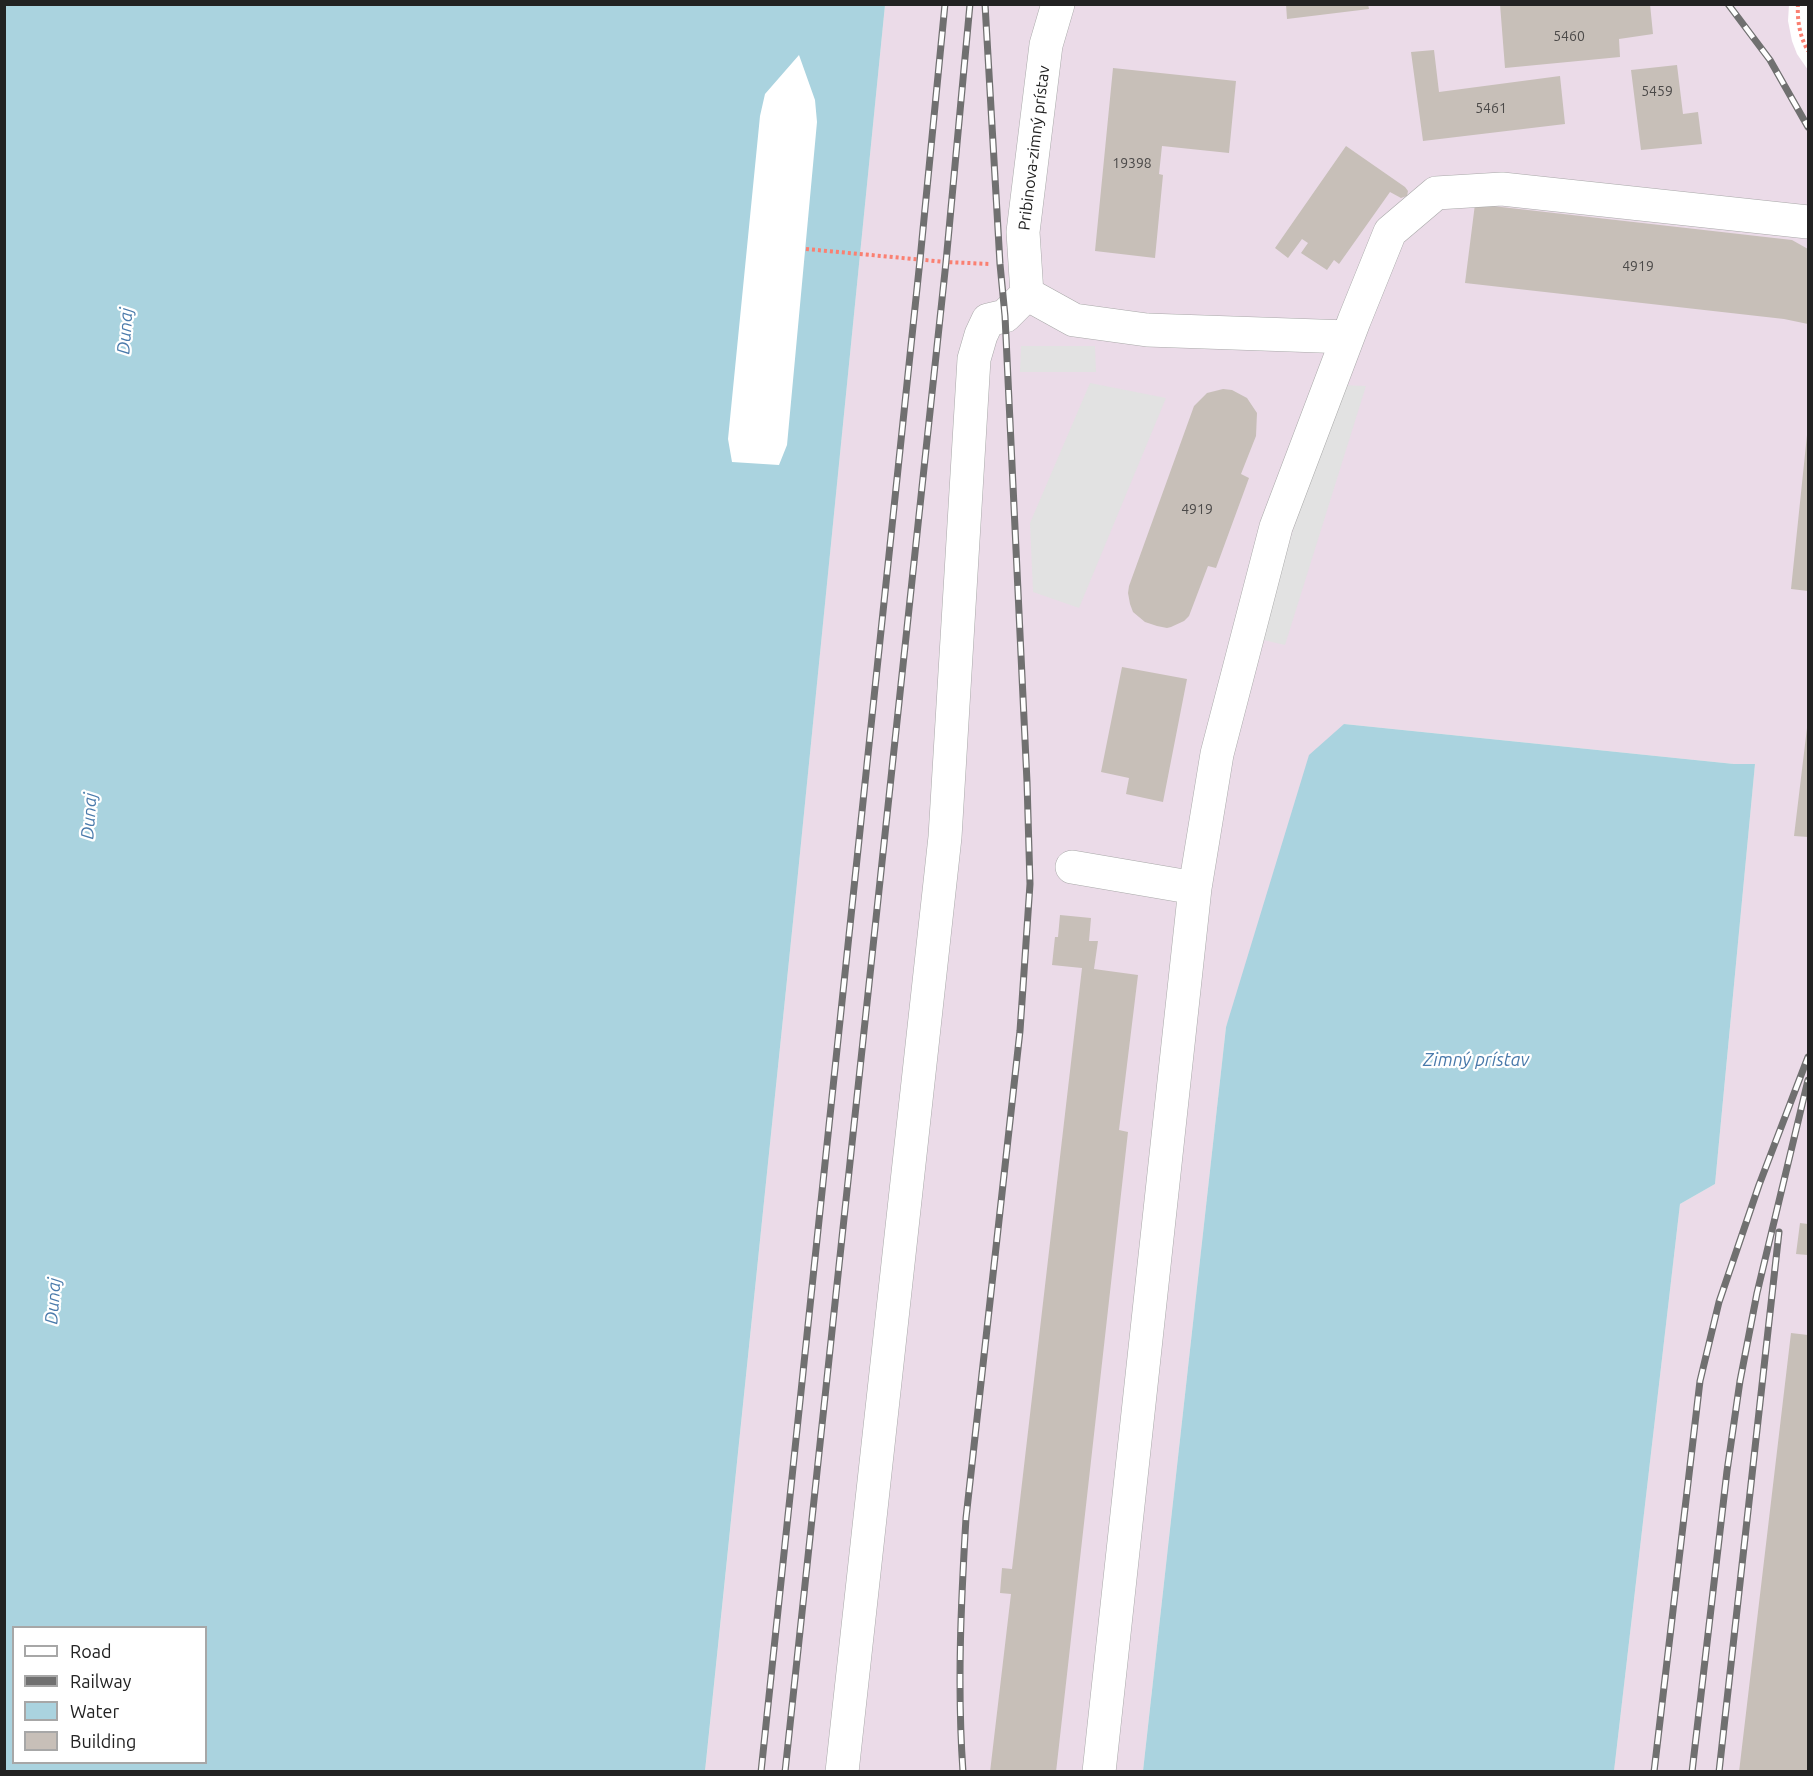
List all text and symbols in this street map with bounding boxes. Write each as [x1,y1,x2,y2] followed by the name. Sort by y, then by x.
[1553,28,1585,44] house number: 5460
[1014,65,1054,231] street label: Pribinova-zimný prístav
[1641,83,1673,99] house number: 5459
[1475,100,1507,116] house number: 5461
[1112,155,1152,171] house number: 19398
[1622,258,1654,274] house number: 4919
[113,307,137,355] water label: Dunaj
[1181,501,1213,517] house number: 4919
[77,792,101,840] water label: Dunaj
[1423,1049,1529,1071] water label: Zimný prístav
[41,1277,65,1325] water label: Dunaj
[12,1626,207,1764] legend
[70,1641,112,1661] text: Road
[70,1671,131,1691] text: Railway
[70,1701,119,1721] text: Water
[70,1731,136,1751] text: Building

